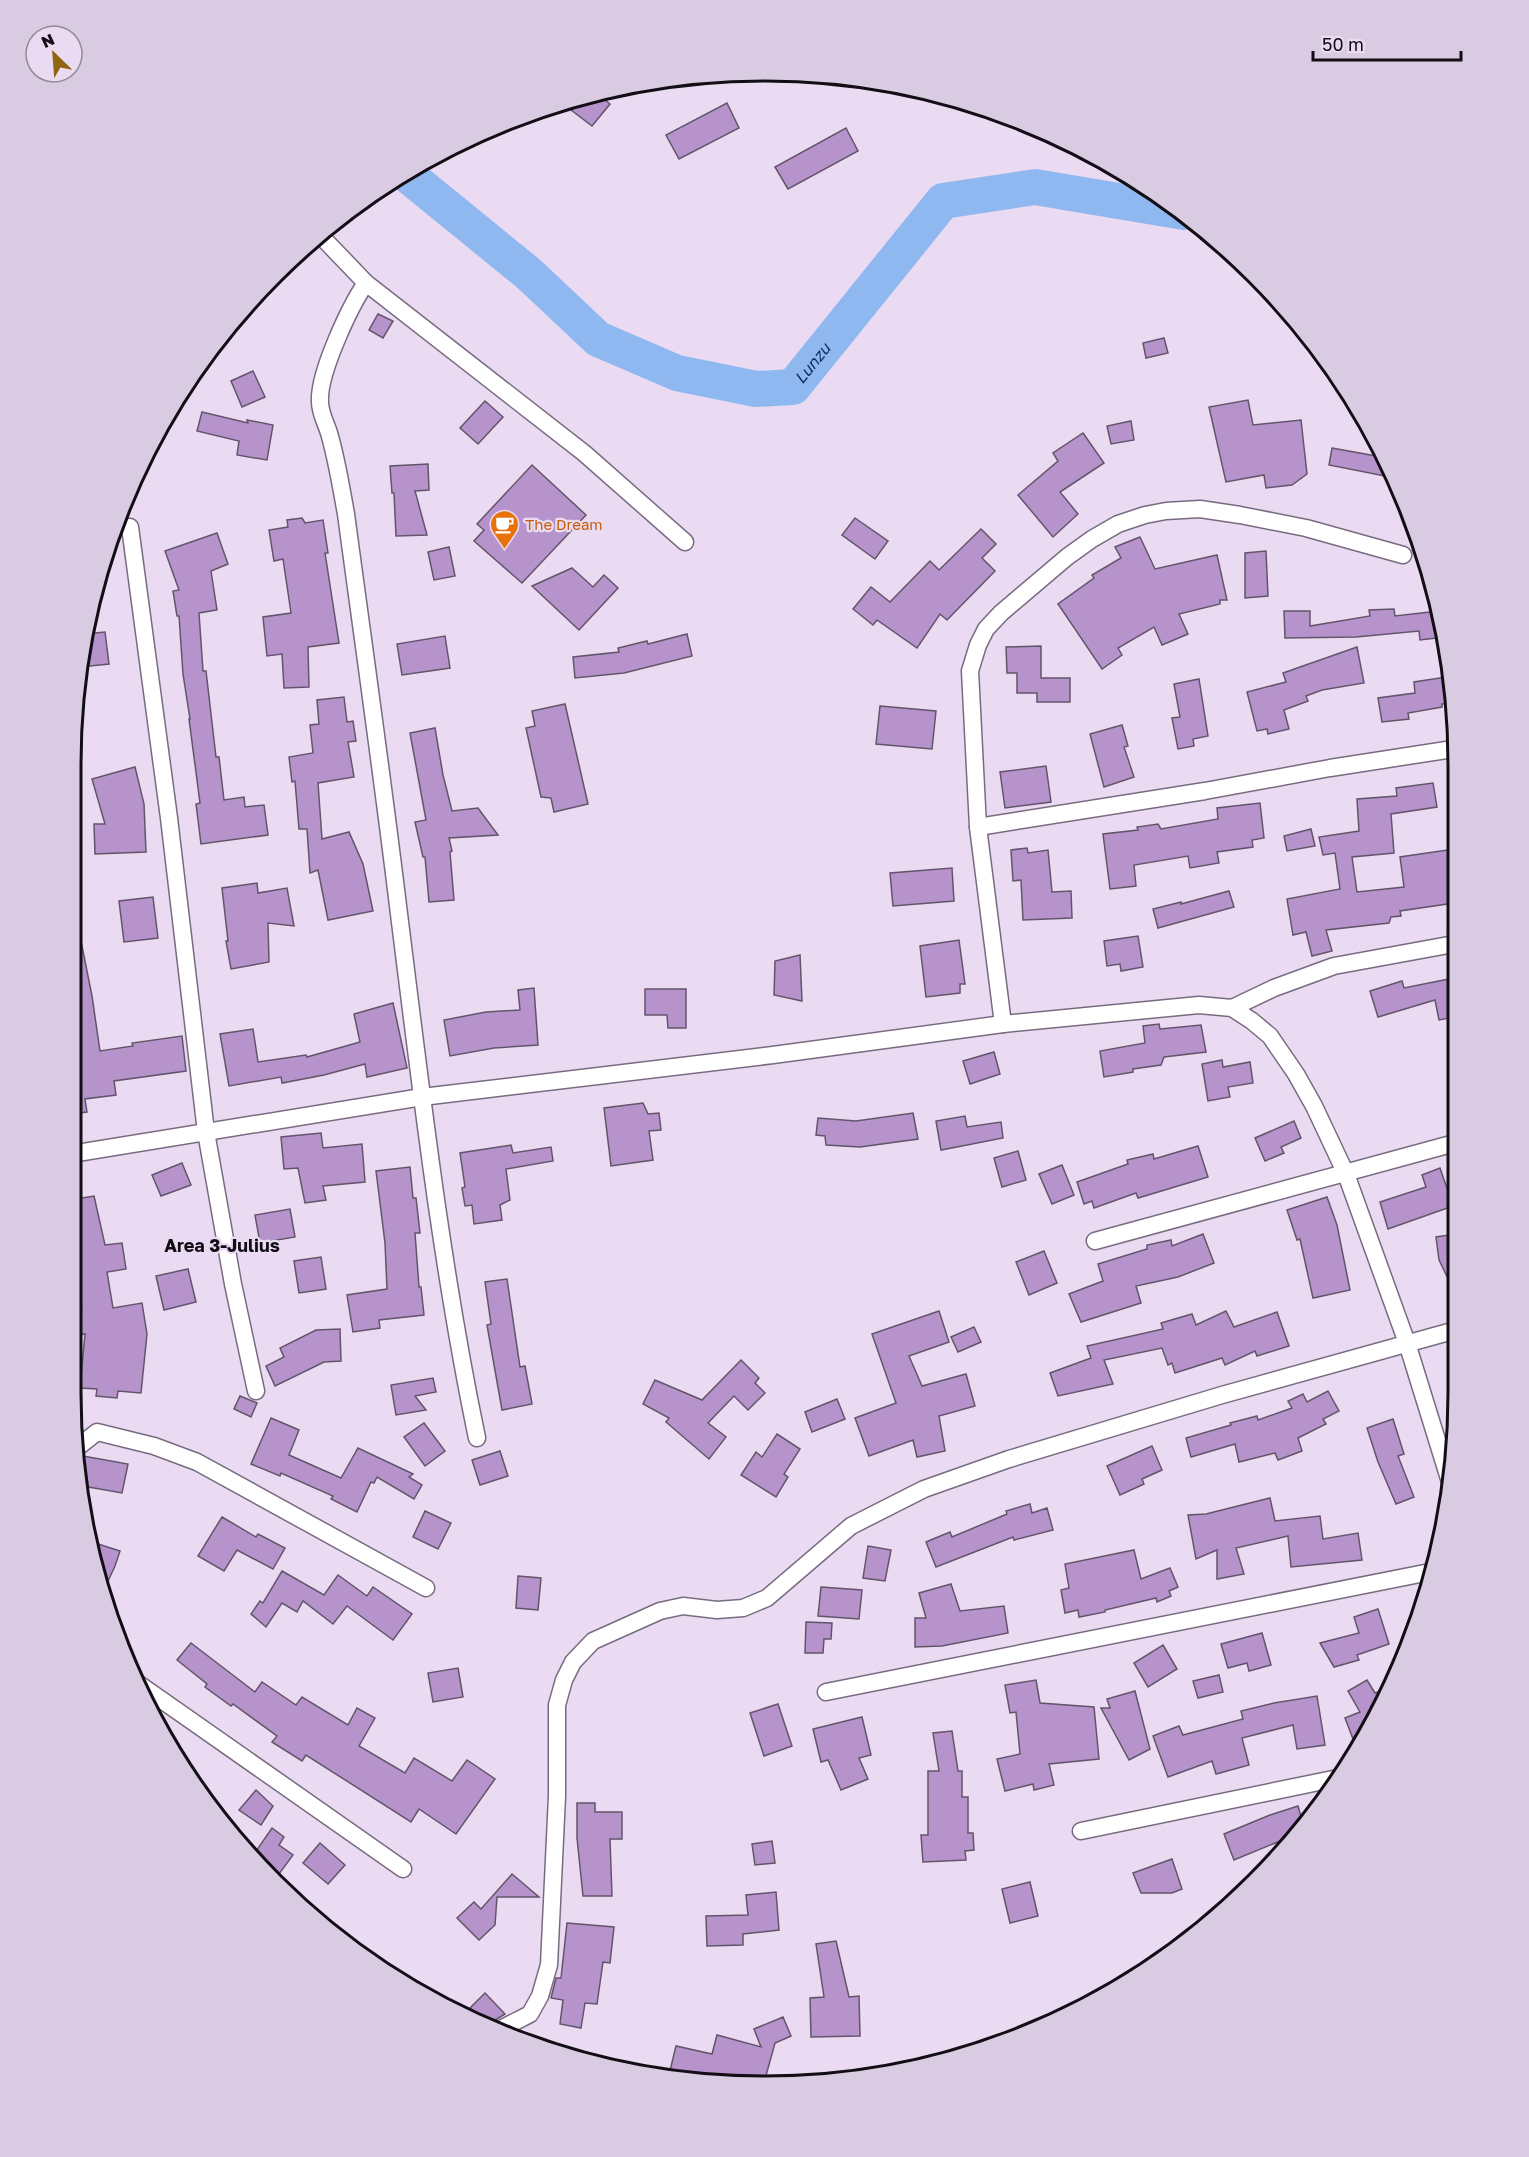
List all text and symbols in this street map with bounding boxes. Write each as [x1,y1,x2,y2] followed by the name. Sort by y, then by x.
[24,24,84,84] north arrow
[1313,24,1462,62] scale bar
[38,29,57,52] text: N
[1322,33,1364,55] text: 50 m
[790,338,835,387] water label: Lunzu
[488,508,520,550] cafe icon: The Dream
[525,515,603,533] place label: The Dream
[164,1234,280,1256] district label: Area 3-Julius

